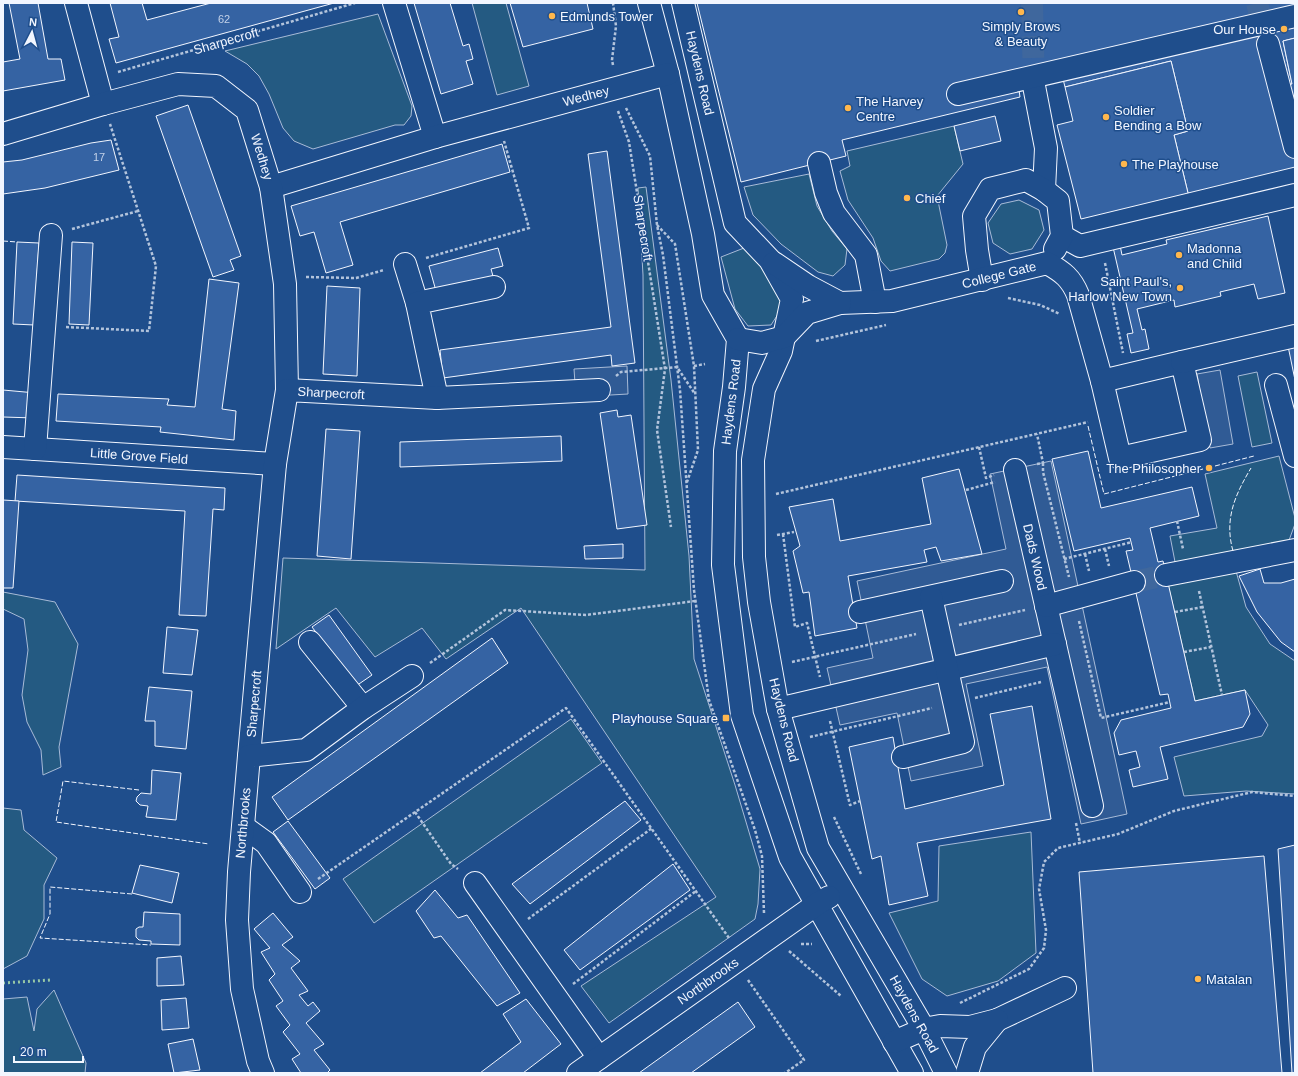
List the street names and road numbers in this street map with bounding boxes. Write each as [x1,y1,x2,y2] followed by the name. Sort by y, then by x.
[192,24,261,57] street label: Sharpecroft
[683,29,717,117] street label: Haydens Road
[561,82,611,109] street label: Wedhey
[248,132,276,182] street label: Wedhey
[630,194,656,263] street label: Sharpecroft
[960,259,1038,291] street label: College Gate
[718,358,744,446] street label: Haydens Road
[297,384,365,402] street label: Sharpecroft
[89,445,189,467] street label: Little Grove Field
[1020,522,1050,592] street label: Dads Wood
[244,669,264,738] street label: Sharpecroft
[766,676,802,764] street label: Haydens Road
[232,787,254,859] street label: Northbrooks
[675,954,742,1007] street label: Northbrooks
[887,973,941,1055] street label: Haydens Road

